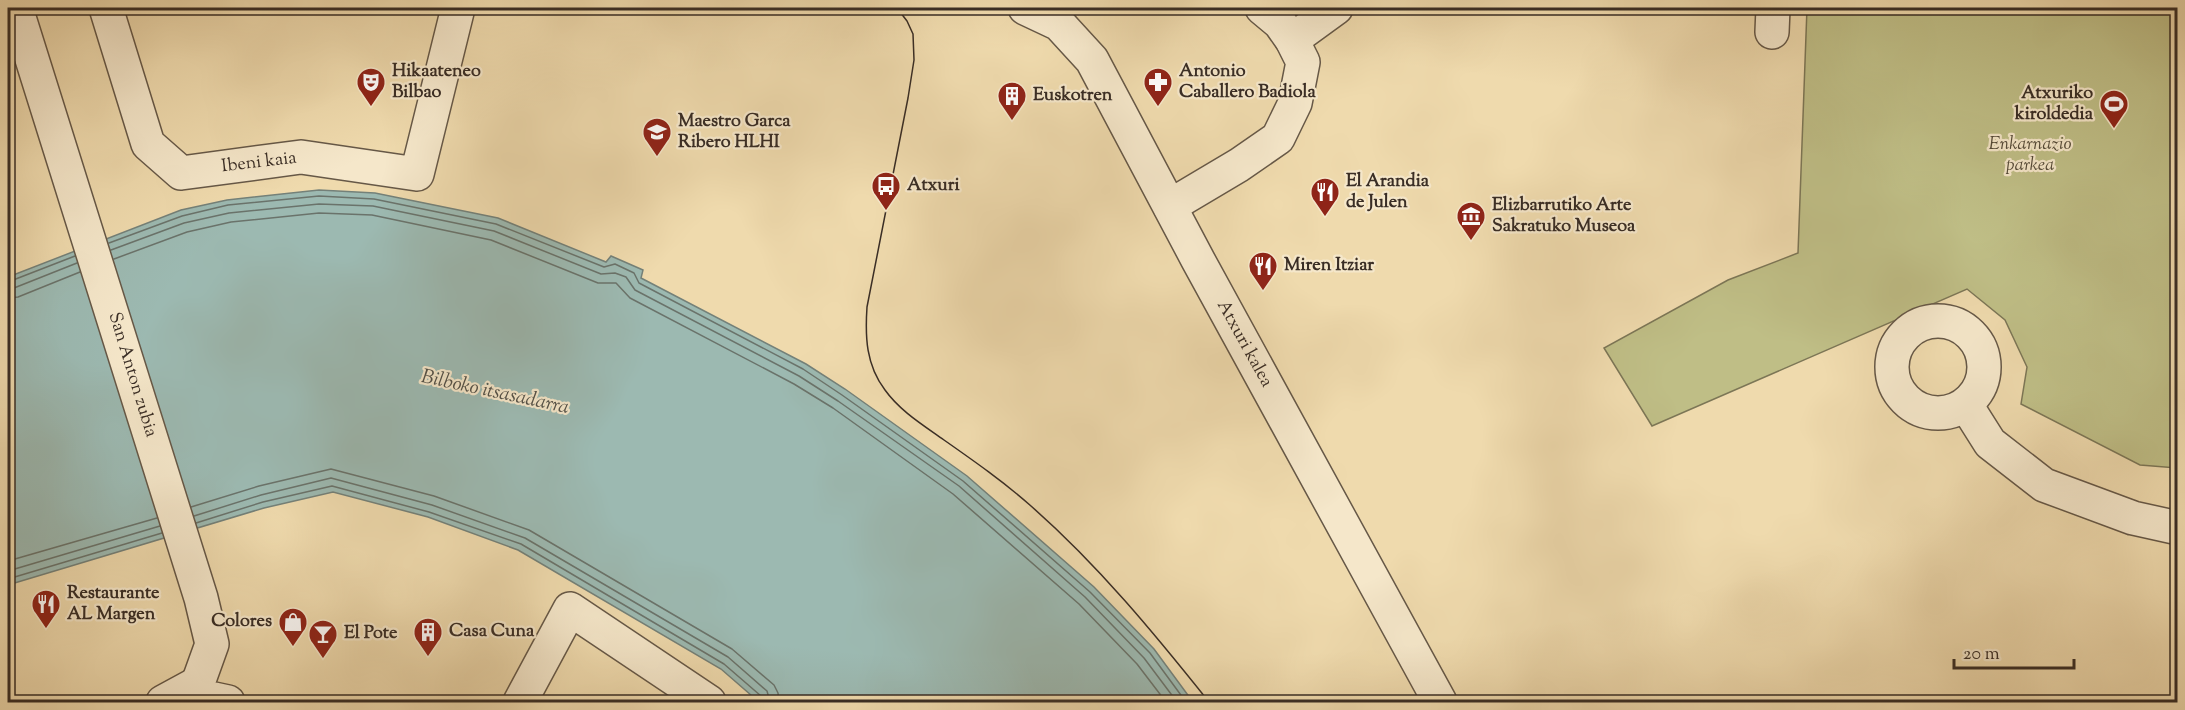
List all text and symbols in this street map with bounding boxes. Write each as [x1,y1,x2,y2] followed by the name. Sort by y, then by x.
[392,59,481,106] place label: Hikaateneo Bilbao
[1179,59,1317,106] place label: Antonio Caballero Badiola
[355,66,387,108] theatre icon: Hikaateneo Bilbao
[1142,66,1174,108] pharmacy icon: Antonio Caballero Badiola
[996,80,1028,122] building icon: Euskotren
[2014,81,2094,128] place label: Atxuriko kiroldedia
[1033,83,1113,109] place label: Euskotren
[2098,88,2130,130] sports icon: Atxuriko kiroldedia
[678,109,791,156] place label: Maestro Garca Ribero HLHI
[641,116,673,158] school or university icon: Maestro Garca Ribero HLHI
[1988,132,2072,179] park label: Enkarnazio parkea
[220,145,298,181] street label: Ibeni kaia
[1346,169,1430,216] place label: El Arandia de Julen
[870,170,902,212] bus stop icon: Atxuri
[907,173,960,199] place label: Atxuri
[1309,176,1341,218] restaurant icon: El Arandia de Julen
[1492,193,1636,240] place label: Elizbarrutiko Arte Sakratuko Museoa
[1455,200,1487,242] museum icon: Elizbarrutiko Arte Sakratuko Museoa
[1247,250,1279,292] restaurant icon: Miren Itziar
[1284,253,1374,279] place label: Miren Itziar
[1209,296,1279,392] street label: Atxuri kalea
[101,309,163,441] street label: San Anton zubia
[418,363,572,423] water label: Bilboko itsasadarra
[67,581,160,628] place label: Restaurante AL Margen
[30,588,62,630] restaurant icon: Restaurante AL Margen
[277,606,309,648] shop icon: Colores
[211,609,272,635] place label: Colores
[412,616,444,658] building icon: Casa Cuna
[307,618,339,660] bar icon: El Pote
[449,619,535,645] place label: Casa Cuna
[344,621,398,647] place label: El Pote
[1954,632,2074,670] scale bar
[1963,642,2000,668] text: 20 m

